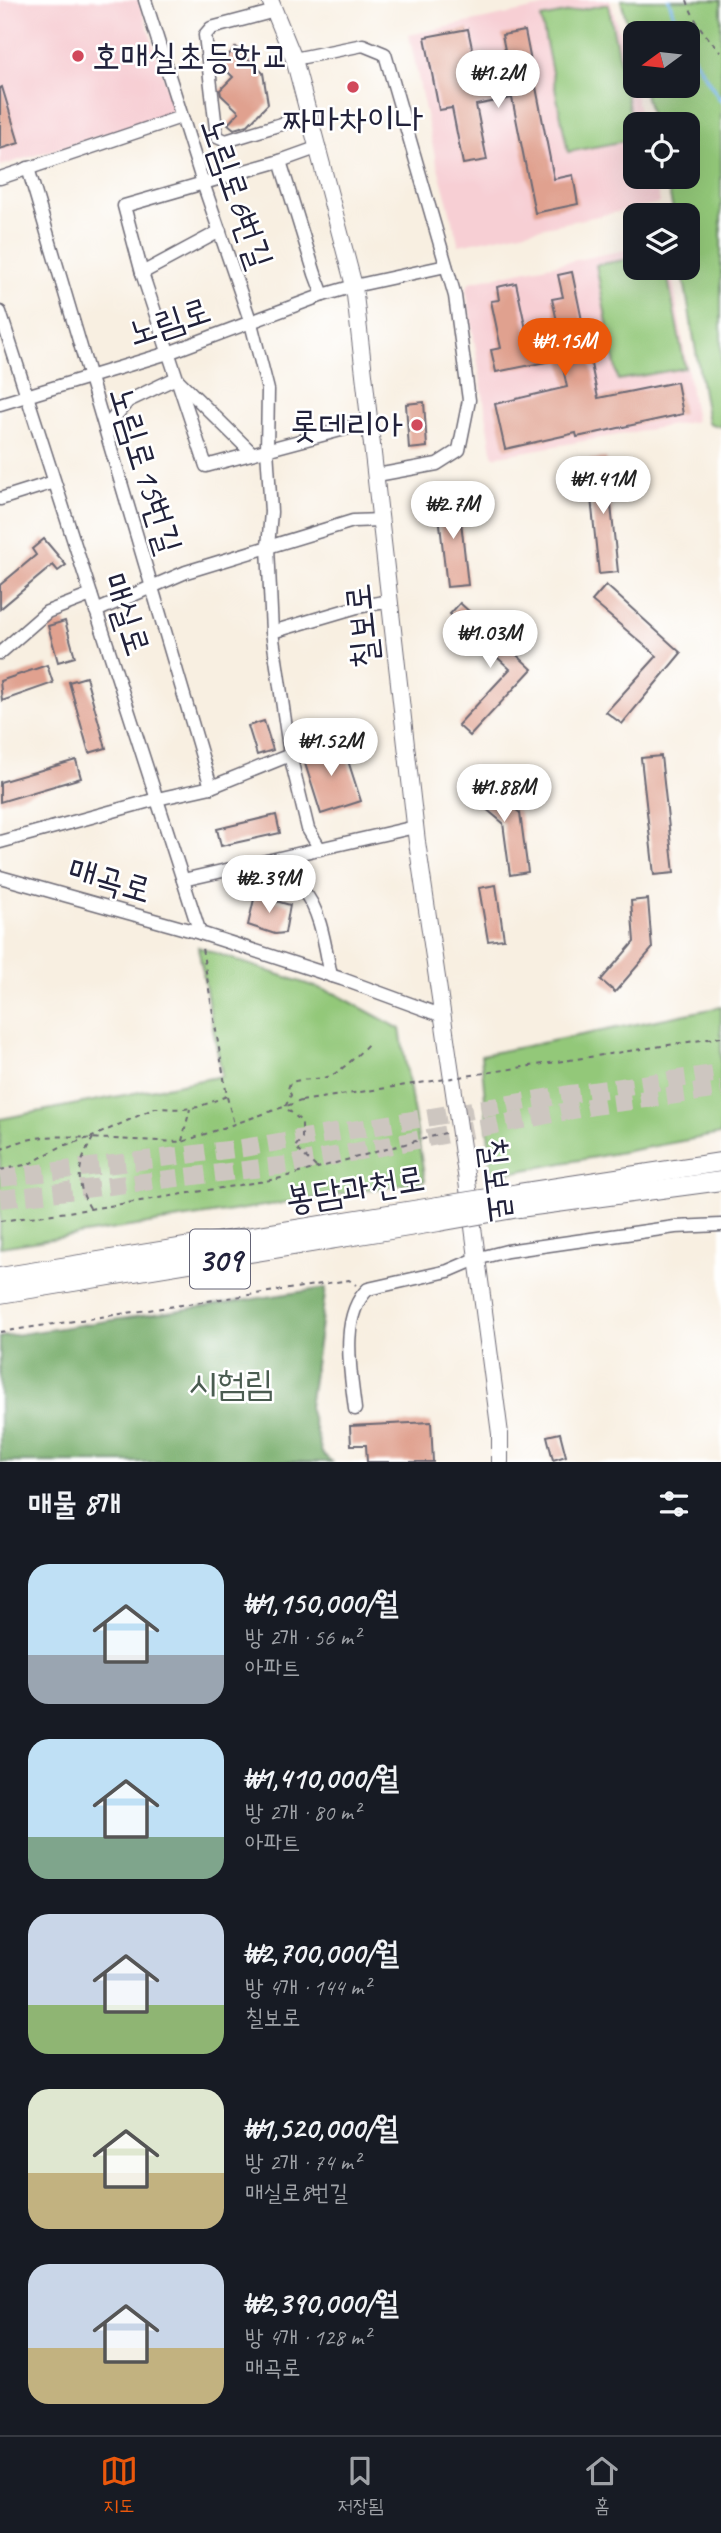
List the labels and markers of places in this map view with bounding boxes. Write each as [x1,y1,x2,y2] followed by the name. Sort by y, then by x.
[92,34,289,79] place label: 호매실초등학교
[70,48,86,64] marker: 호매실초등학교
[449,50,547,110] pin: ₩1.2M
[345,79,361,95] marker: 짜마차이나
[283,97,423,142] place label: 짜마차이나
[508,318,622,378] pin: ₩1.15M
[290,403,403,448] place label: 롯데리아
[409,417,425,433] marker: 롯데리아
[546,456,660,516] pin: ₩1.41M
[404,482,502,541] pin: ₩2.7M
[433,610,547,670] pin: ₩1.03M
[274,718,388,778] pin: ₩1.52M
[447,764,561,824] pin: ₩1.88M
[212,856,326,915] pin: ₩2.39M

